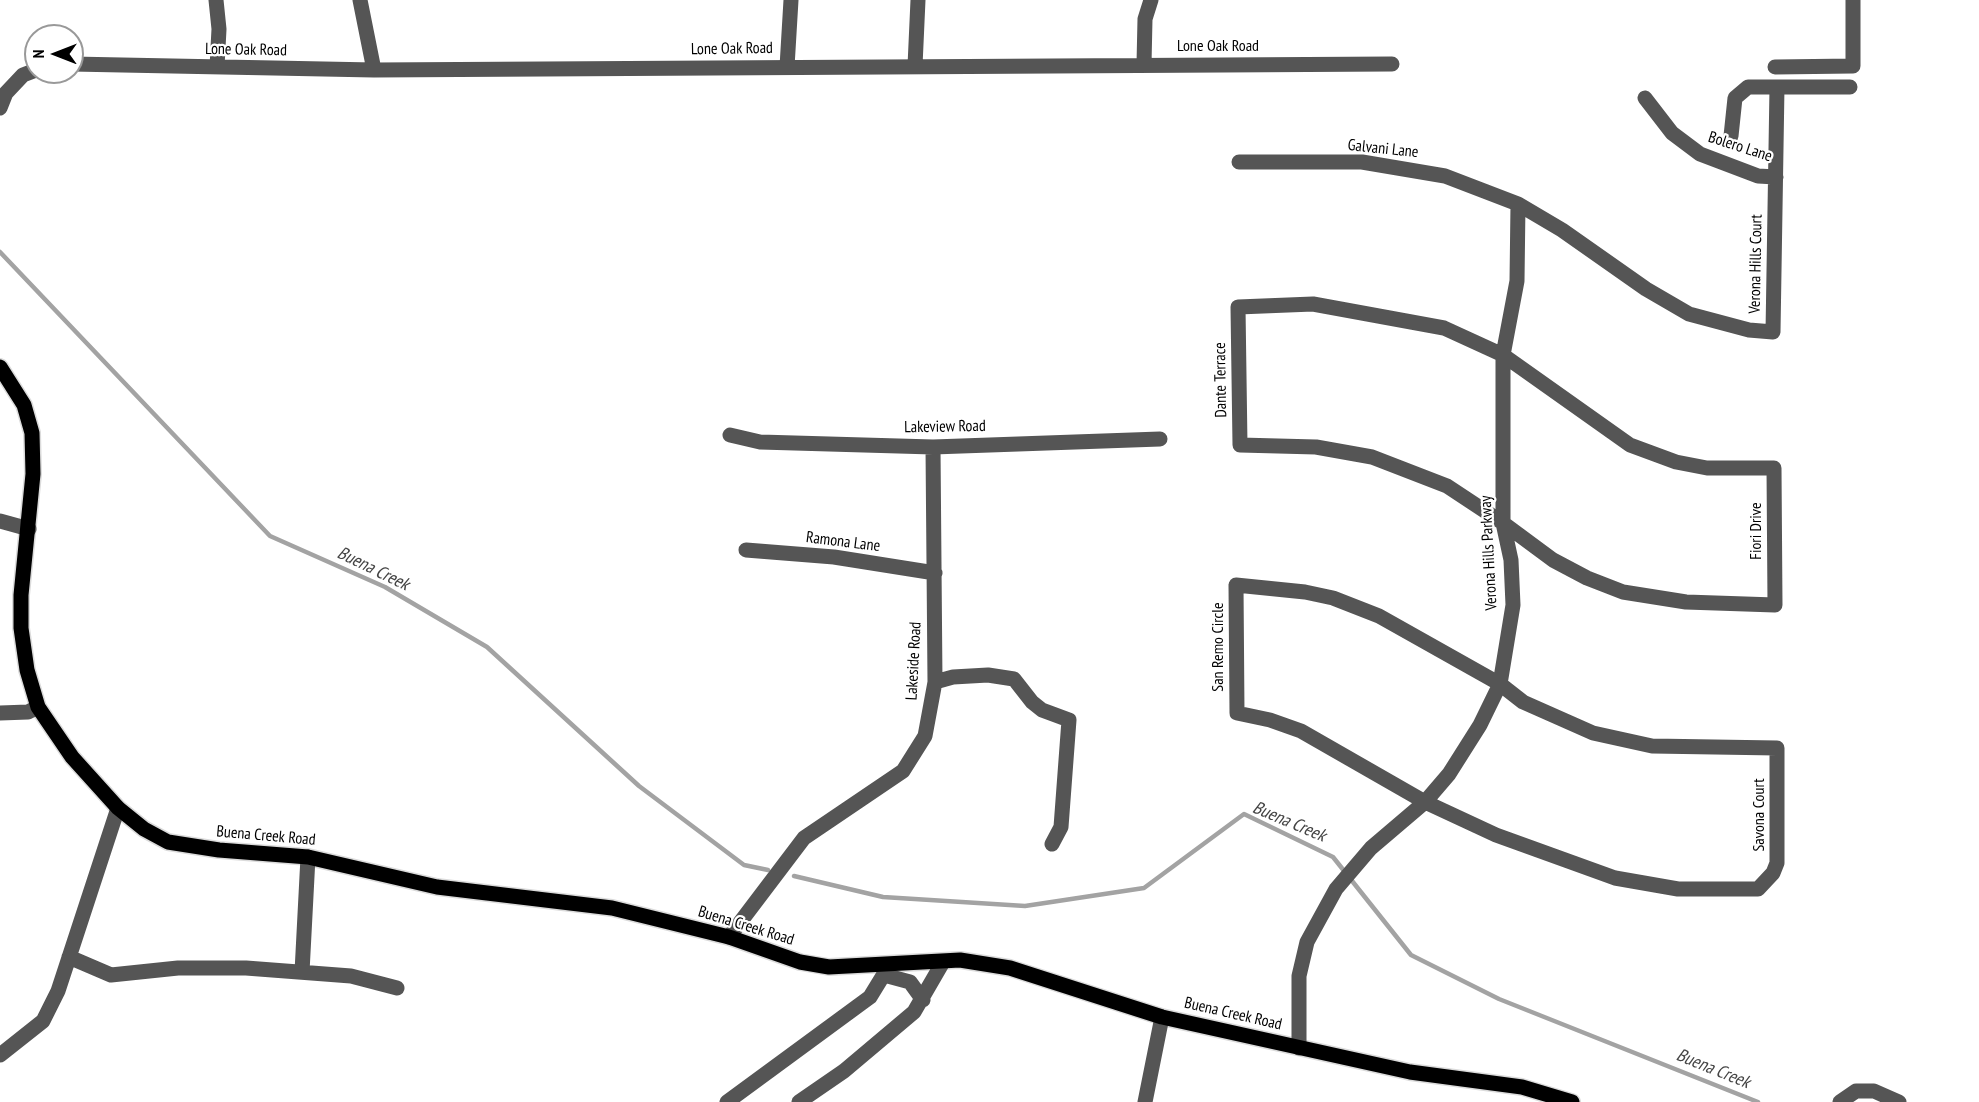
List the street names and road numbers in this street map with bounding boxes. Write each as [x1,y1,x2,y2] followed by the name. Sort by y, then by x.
[1177,36,1259,56] street label: Lone Oak Road
[691,39,773,59] street label: Lone Oak Road
[205,40,287,60] street label: Lone Oak Road
[1706,128,1774,166] street label: Bolero Lane
[1347,136,1419,162] street label: Galvani Lane
[1746,214,1766,314] street label: Verona Hills Court
[1211,342,1231,418] street label: Dante Terrace
[904,417,986,437] street label: Lakeview Road
[1476,495,1502,611] street label: Verona Hills Parkway
[1746,502,1766,560] street label: Fiori Drive
[805,528,881,556] street label: Ramona Lane
[1208,602,1228,692] street label: San Remo Circle
[902,621,926,701] street label: Lakeside Road
[1749,778,1769,852] street label: Savona Court
[216,822,316,850] street label: Buena Creek Road
[696,902,796,950] street label: Buena Creek Road
[1182,993,1284,1035] street label: Buena Creek Road

